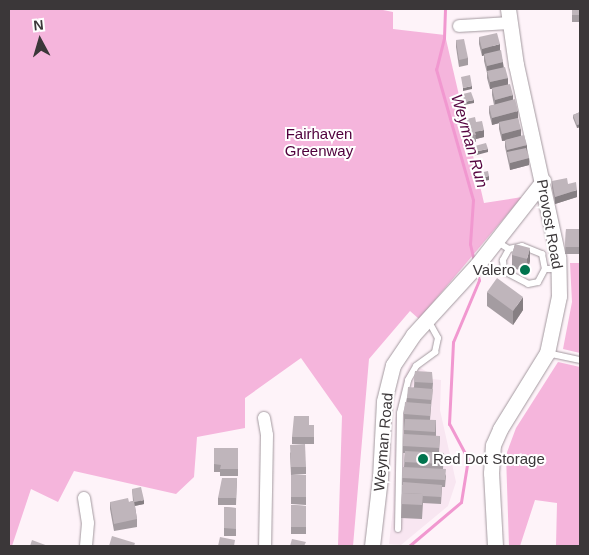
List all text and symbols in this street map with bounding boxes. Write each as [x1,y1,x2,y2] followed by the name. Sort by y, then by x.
[15,15,65,65] north arrow
[33,17,44,34] text: N
[446,92,492,190] water label: Weyman Run
[285,124,353,159] park label: Fairhaven Greenway
[533,178,567,270] street label: Provost Road
[473,261,515,279] place label: Valero
[519,264,531,276] marker: Valero
[370,392,396,492] street label: Weyman Road
[433,450,545,468] place label: Red Dot Storage
[417,453,429,465] marker: Red Dot Storage

